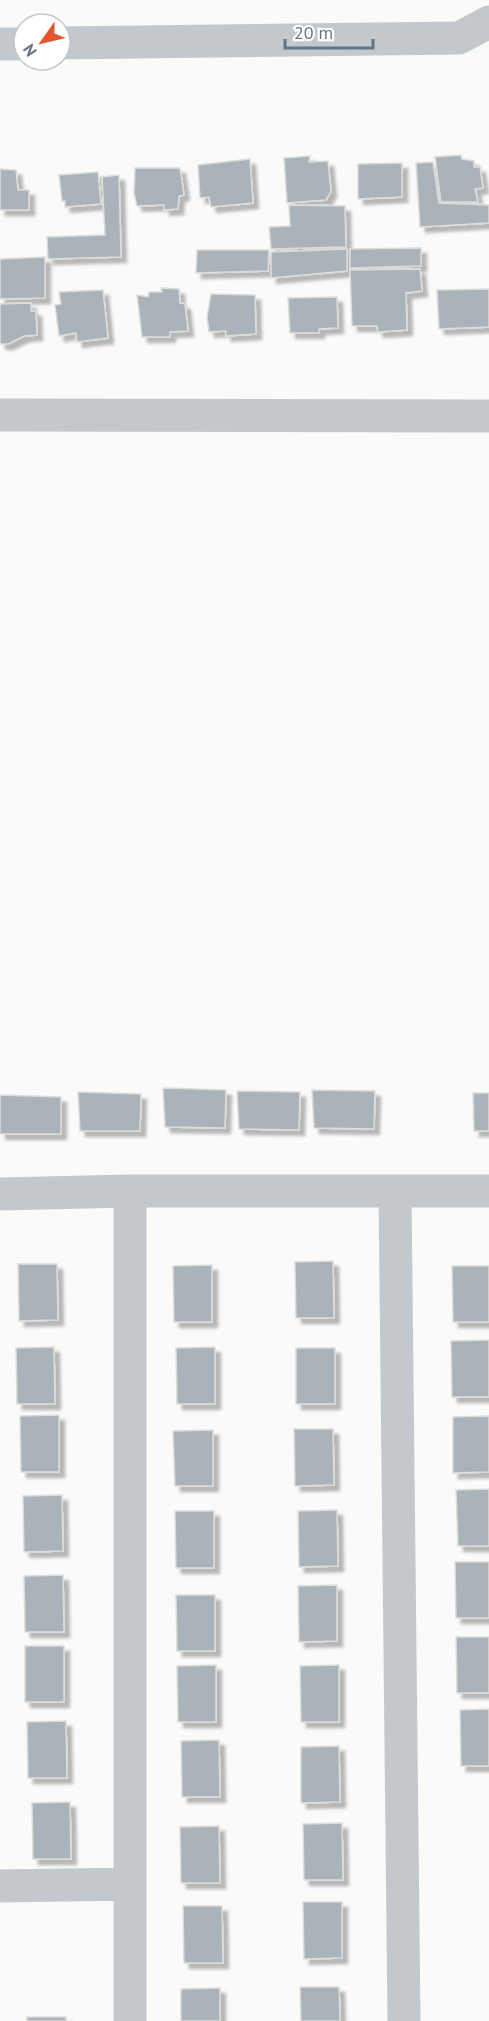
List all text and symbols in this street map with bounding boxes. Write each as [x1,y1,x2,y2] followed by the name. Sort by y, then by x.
[12,12,72,72] north arrow
[285,12,374,50] scale bar
[294,21,333,44] text: 20 m
[18,40,41,60] text: N

